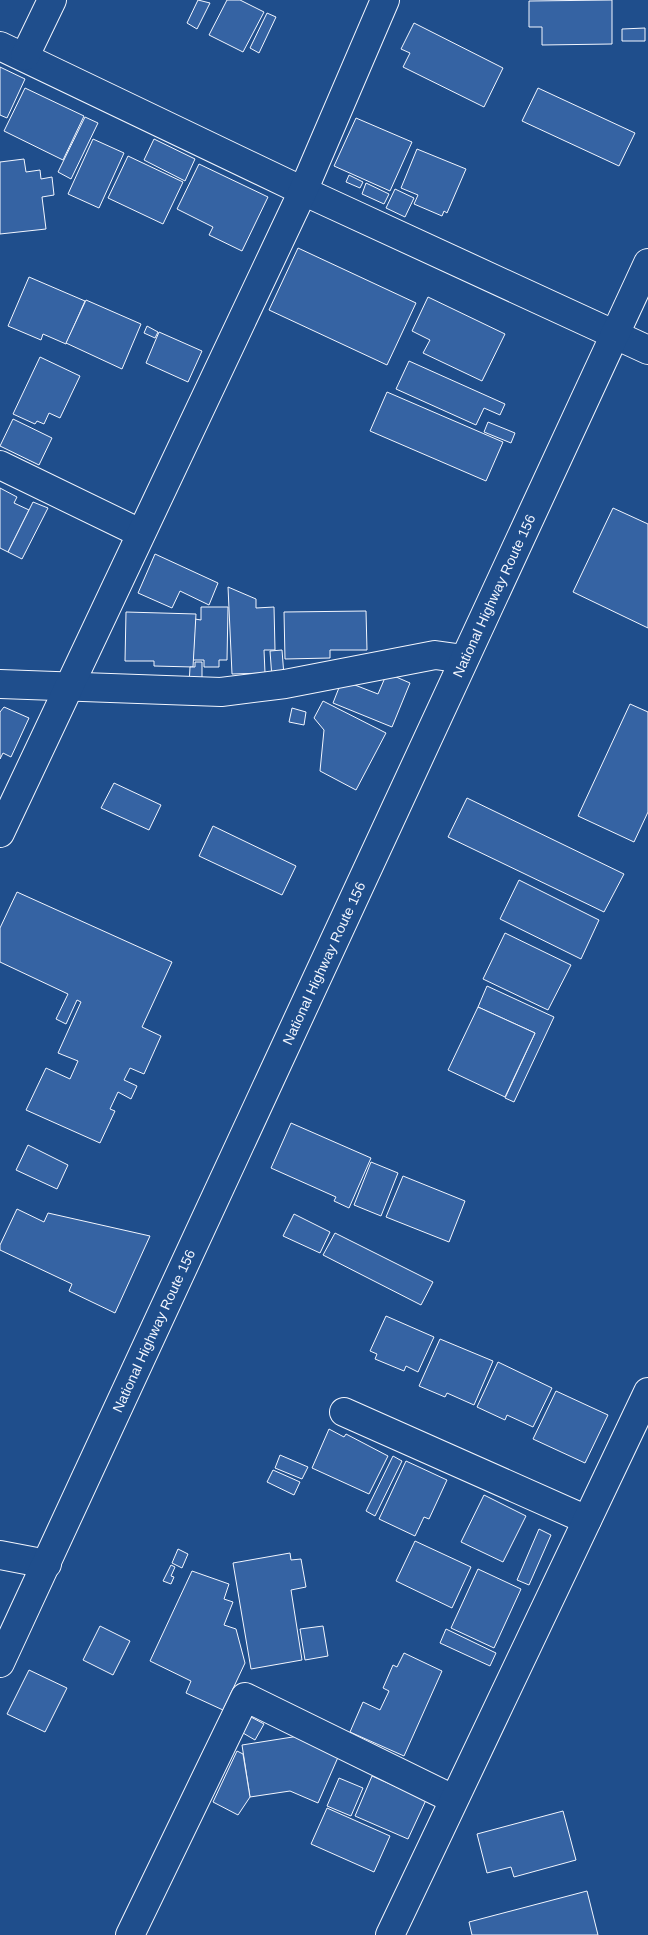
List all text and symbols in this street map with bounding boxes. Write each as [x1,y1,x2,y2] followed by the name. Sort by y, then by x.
[449,512,539,680] street label: National Highway Route 156
[279,879,369,1047] street label: National Highway Route 156
[109,1247,198,1415] street label: National Highway Route 156

